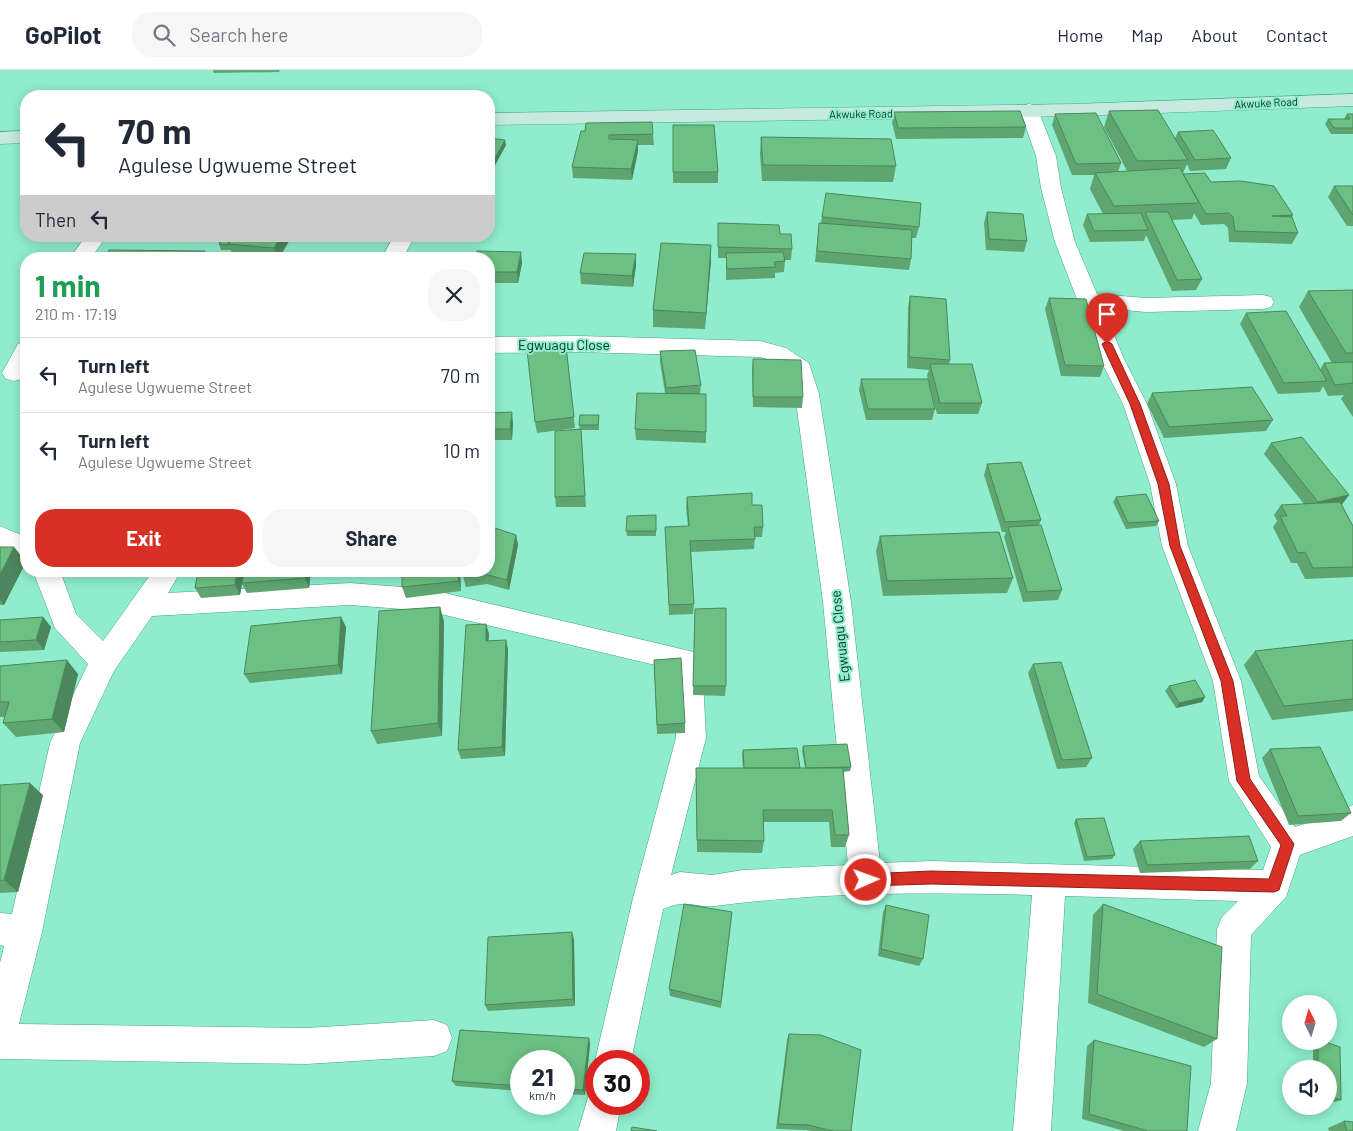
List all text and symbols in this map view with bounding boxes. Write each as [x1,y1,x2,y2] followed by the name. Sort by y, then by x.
[132,12,482,57] search box
[25,20,102,49] text: GoPilot
[150,21,178,49] icon: search
[190,23,288,46] text: Search here
[1057,24,1103,46] text: Home
[1131,24,1163,46] text: Map
[1191,24,1238,46] text: About
[1266,24,1328,46] text: Contact
[1234,94,1298,111] street label: Akwuke Road
[829,106,893,121] street label: Akwuke Road
[118,109,192,151] text: 70 m
[35,110,100,175] icon: left
[118,151,357,177] text: Agulese Ugwueme Street
[86,205,114,233] icon: left
[35,208,76,231] text: Then
[35,267,101,303] text: 1 min
[428,269,480,321] button: close
[1086,293,1128,344] pin
[1093,300,1121,328] icon: arrive
[35,304,117,323] text: 210 m · 17:19
[518,336,610,353] street label: Egwuagu Close
[78,354,149,377] text: Turn left
[35,361,63,389] icon: left
[441,364,480,387] text: 70 m
[78,377,252,396] text: Agulese Ugwueme Street
[78,429,149,452] text: Turn left
[35,436,63,464] icon: left
[443,439,480,462] text: 10 m
[78,452,252,471] text: Agulese Ugwueme Street
[35,509,253,567] button: Exit
[263,509,480,567] button: Share
[826,589,853,683] street label: Egwuagu Close
[839,853,891,905] position arrow
[1282,995,1338,1050] north arrow
[1282,995,1337,1115] map controls
[585,1050,650,1115] speed limit sign: 30
[1282,1060,1337,1115] button: sound
[531,1061,554,1091] text: 21
[529,1088,556,1102] text: km/h

